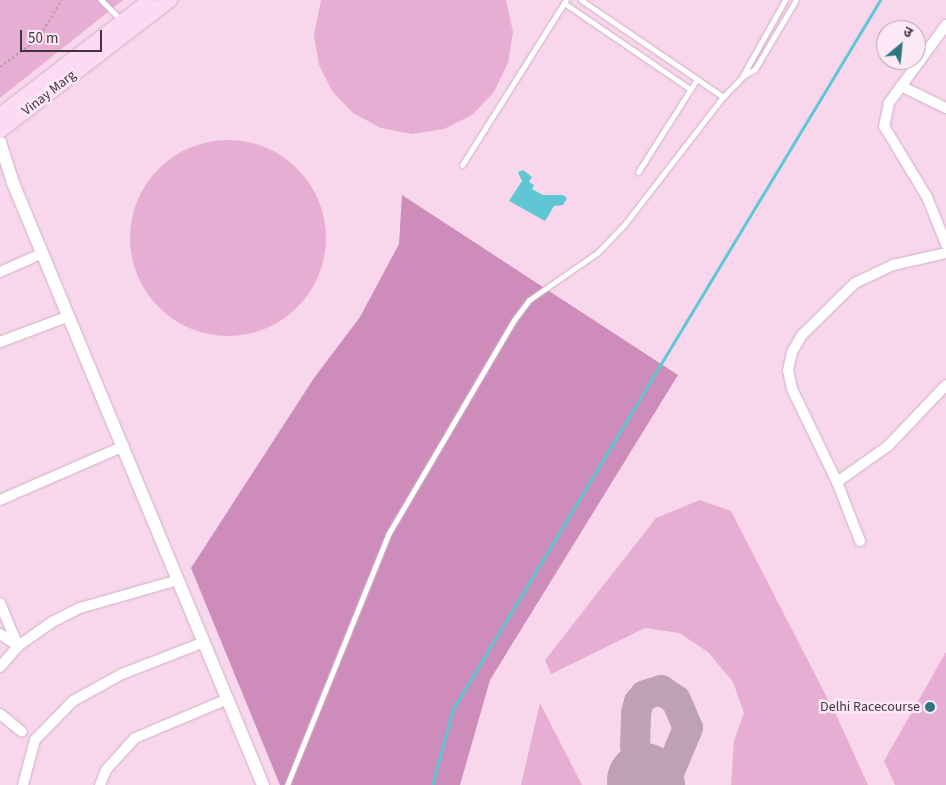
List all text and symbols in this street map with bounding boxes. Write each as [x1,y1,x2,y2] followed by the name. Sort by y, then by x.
[22,20,105,52] scale bar
[876,20,926,70] north arrow
[899,22,916,43] text: उ
[28,28,58,49] text: 50 m
[19,67,79,119] street label: Vinay Marg
[820,699,920,715] place label: Delhi Racecourse
[924,701,936,713] marker: Delhi Racecourse

